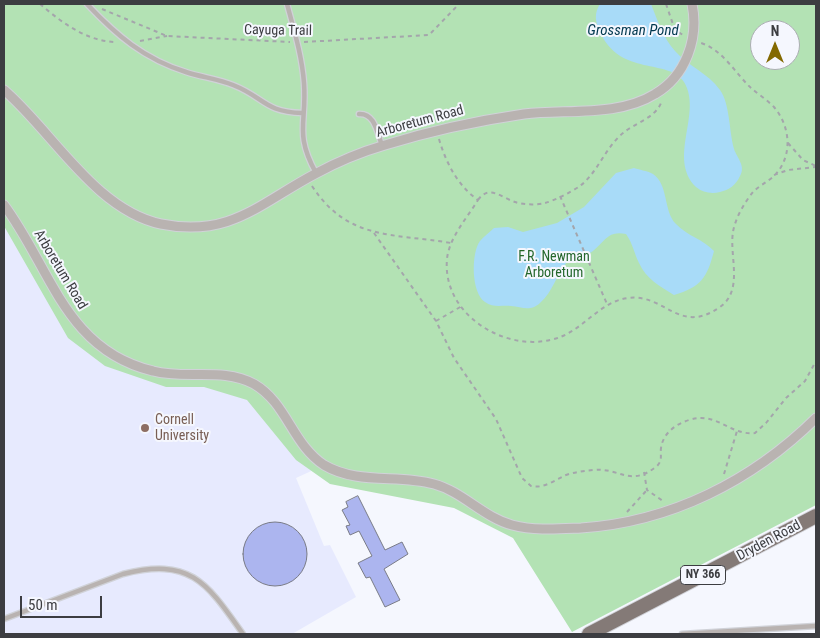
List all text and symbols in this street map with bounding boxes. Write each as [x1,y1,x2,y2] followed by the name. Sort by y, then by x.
[750,20,800,70] north arrow
[244,22,312,40] street label: Cayuga Trail
[587,22,679,40] water label: Grossman Pond
[771,23,779,39] text: N
[374,102,466,142] street label: Arboretum Road
[30,227,90,313] street label: Arboretum Road
[518,249,590,282] park label: F.R. Newman Arboretum
[155,412,209,444] place label: Cornell University
[139,422,151,434] marker: Cornell University
[734,517,804,565] street label: Dryden Road
[680,566,726,584] road number: NY 366
[22,586,105,618] scale bar
[28,596,58,614] text: 50 m

